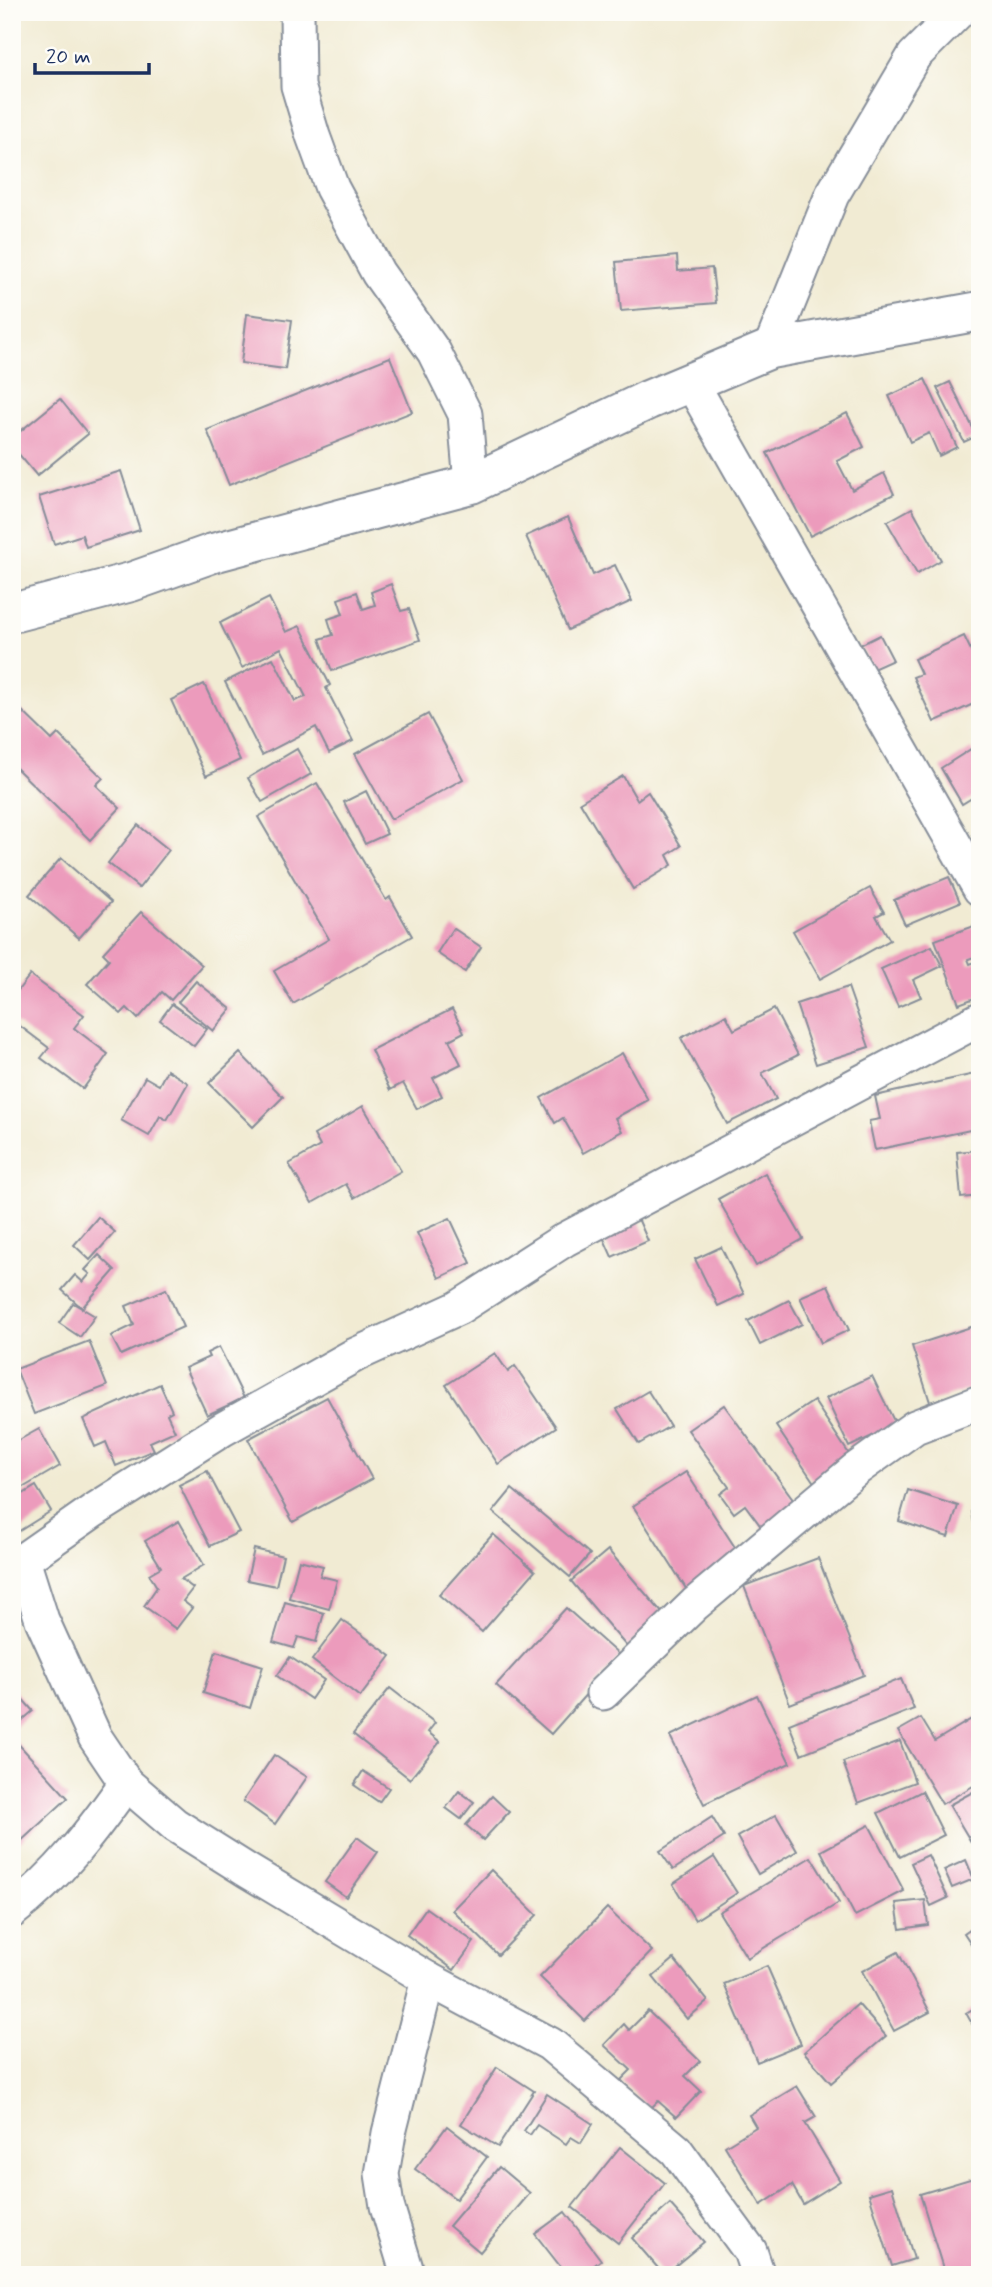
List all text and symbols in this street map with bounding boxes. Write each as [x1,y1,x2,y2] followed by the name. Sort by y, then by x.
[35,32,149,76] scale bar
[46,43,91,71] text: 20 m

